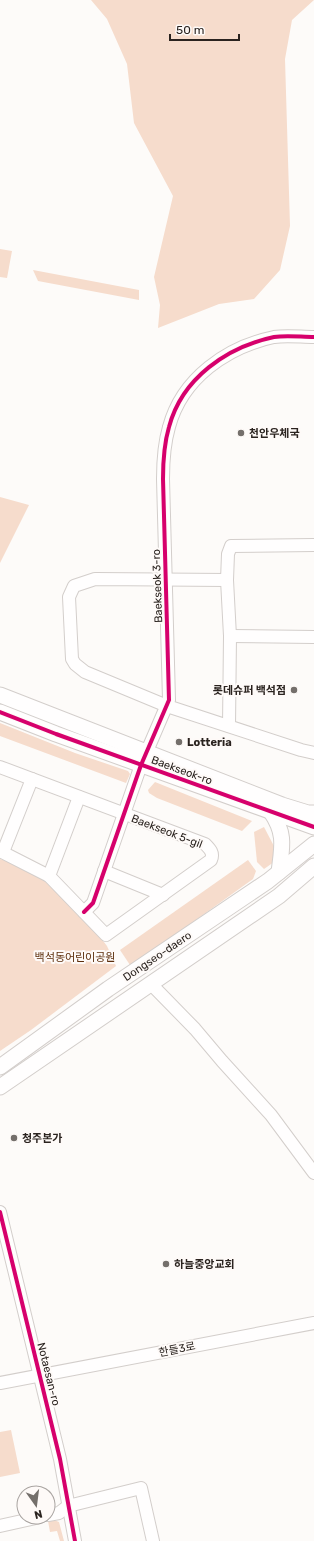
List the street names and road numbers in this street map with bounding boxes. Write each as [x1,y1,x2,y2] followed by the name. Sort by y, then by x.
[150,549,165,623] street label: Baekseok 3-ro
[149,753,214,788] street label: Baekseok-ro
[129,812,204,851] street label: Baekseok 5-gil
[121,929,194,984] street label: Dongseo-daero
[158,1340,196,1359] street label: 한들3로
[34,1341,63,1407] street label: Notaesan-ro

